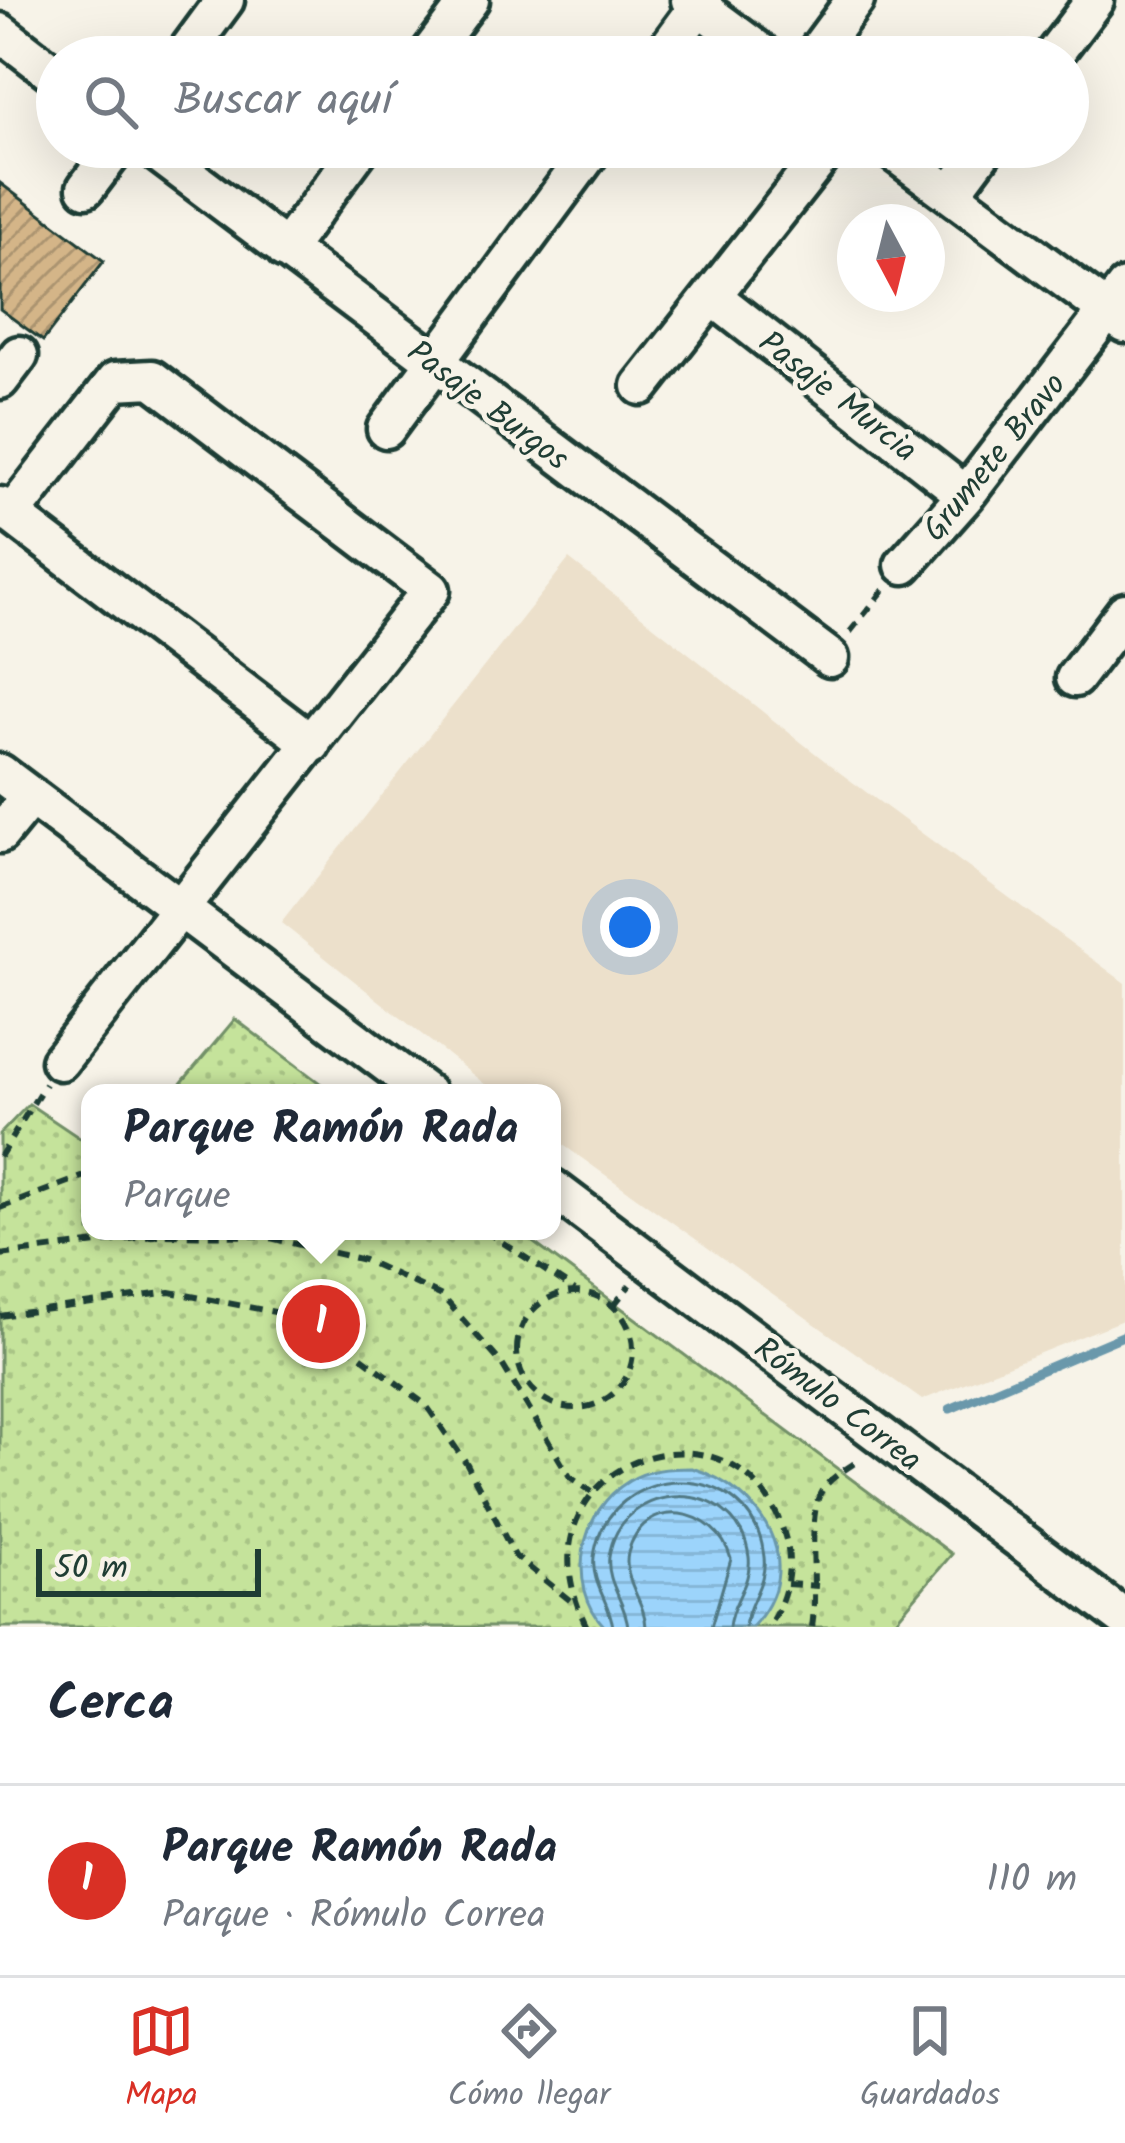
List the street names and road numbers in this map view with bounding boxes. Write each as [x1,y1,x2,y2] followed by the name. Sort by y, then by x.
[746,318,928,477] street label: Pasaje Murcia
[394,328,579,486] street label: Pasaje Burgos
[911,362,1081,555] street label: Grumete Bravo
[741,1325,933,1487] street label: Rómulo Correa

